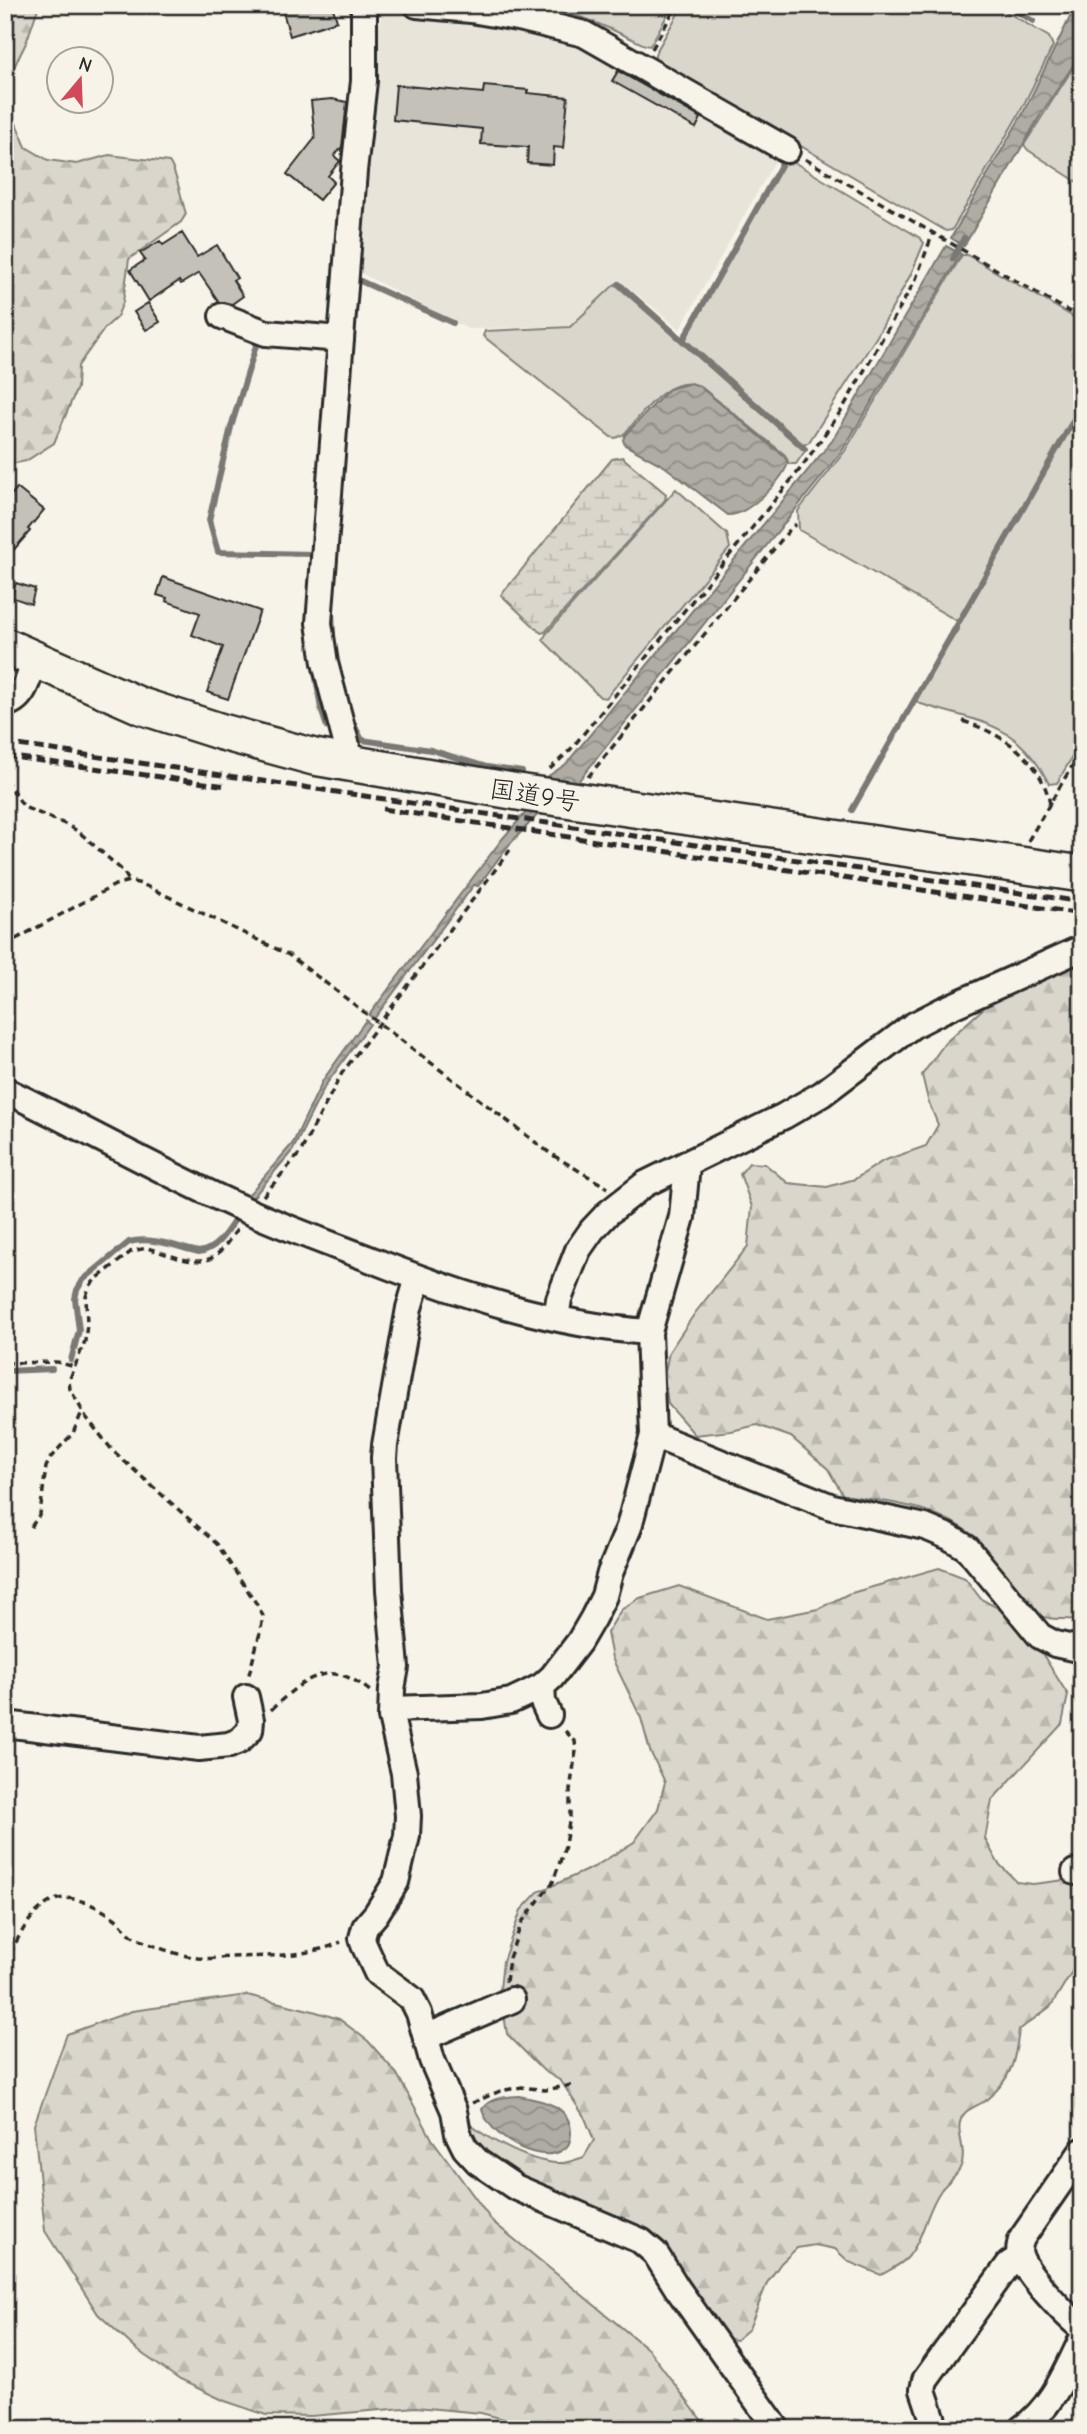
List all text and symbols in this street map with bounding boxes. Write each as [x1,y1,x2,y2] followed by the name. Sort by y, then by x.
[46,46,116,116] north arrow
[76,52,95,77] text: N
[487,774,583,818] street label: 国道9号

